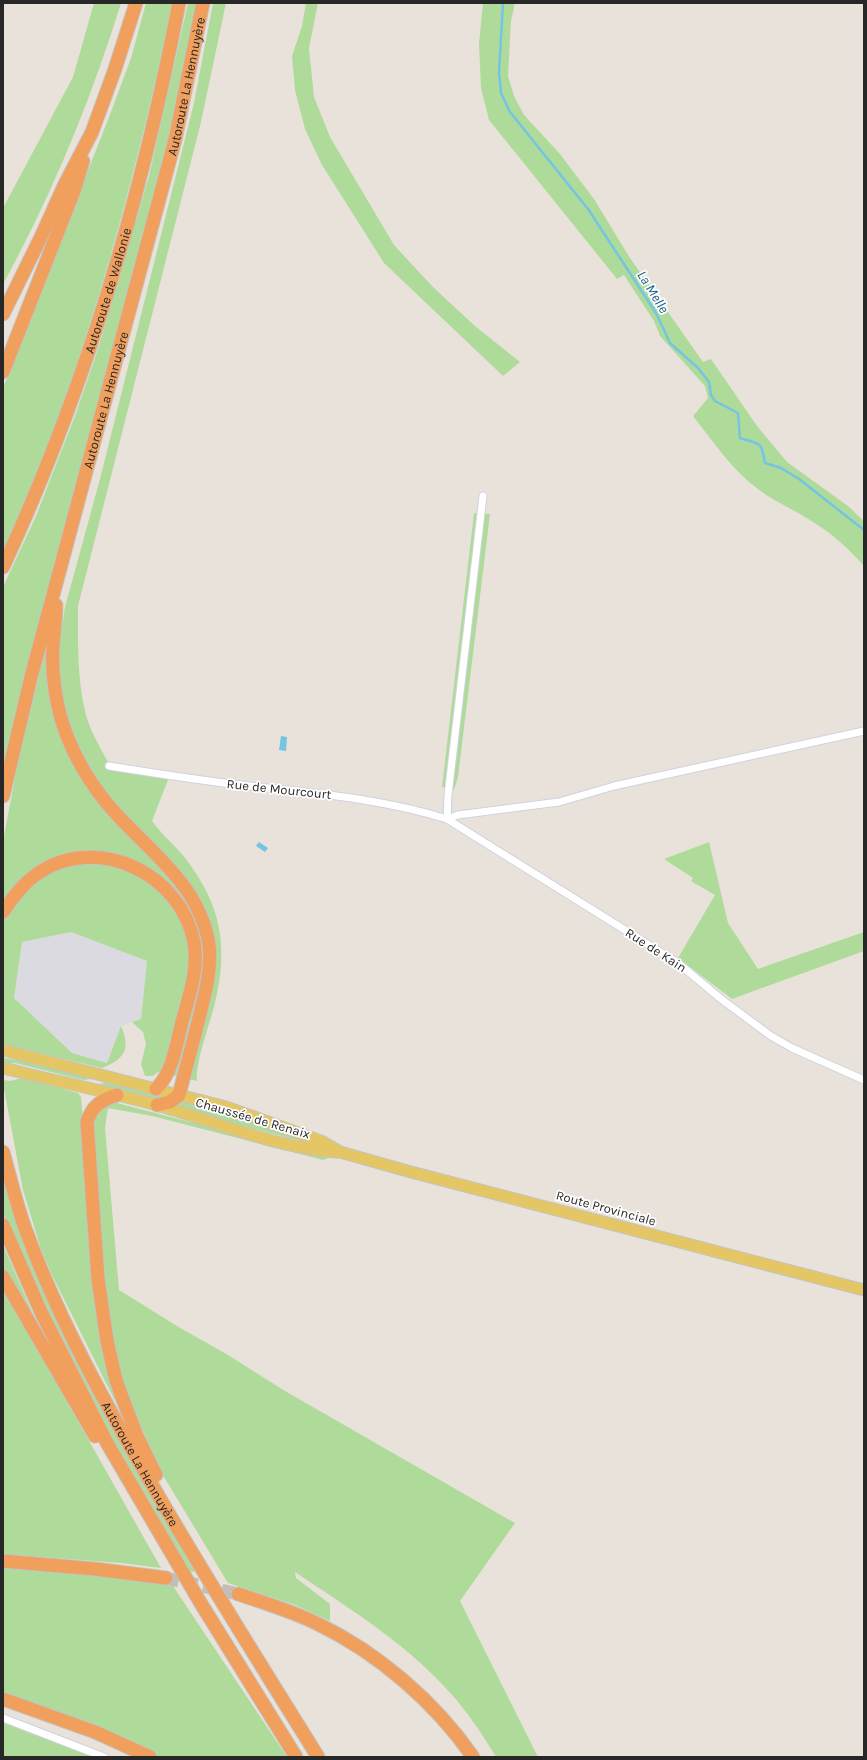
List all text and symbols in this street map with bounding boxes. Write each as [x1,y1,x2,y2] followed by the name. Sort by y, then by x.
[164,15,208,157] street label: Autoroute La Hennuyère
[81,226,134,355] street label: Autoroute de Wallonie
[633,268,673,317] water label: La Melle
[80,330,131,470] street label: Autoroute La Hennuyère
[226,776,332,802] street label: Rue de Mourcourt
[623,925,689,975] street label: Rue de Kain
[194,1094,312,1142] street label: Chaussée de Renaix
[554,1187,658,1229] street label: Route Provinciale
[99,1399,182,1529] street label: Autoroute La Hennuyère

